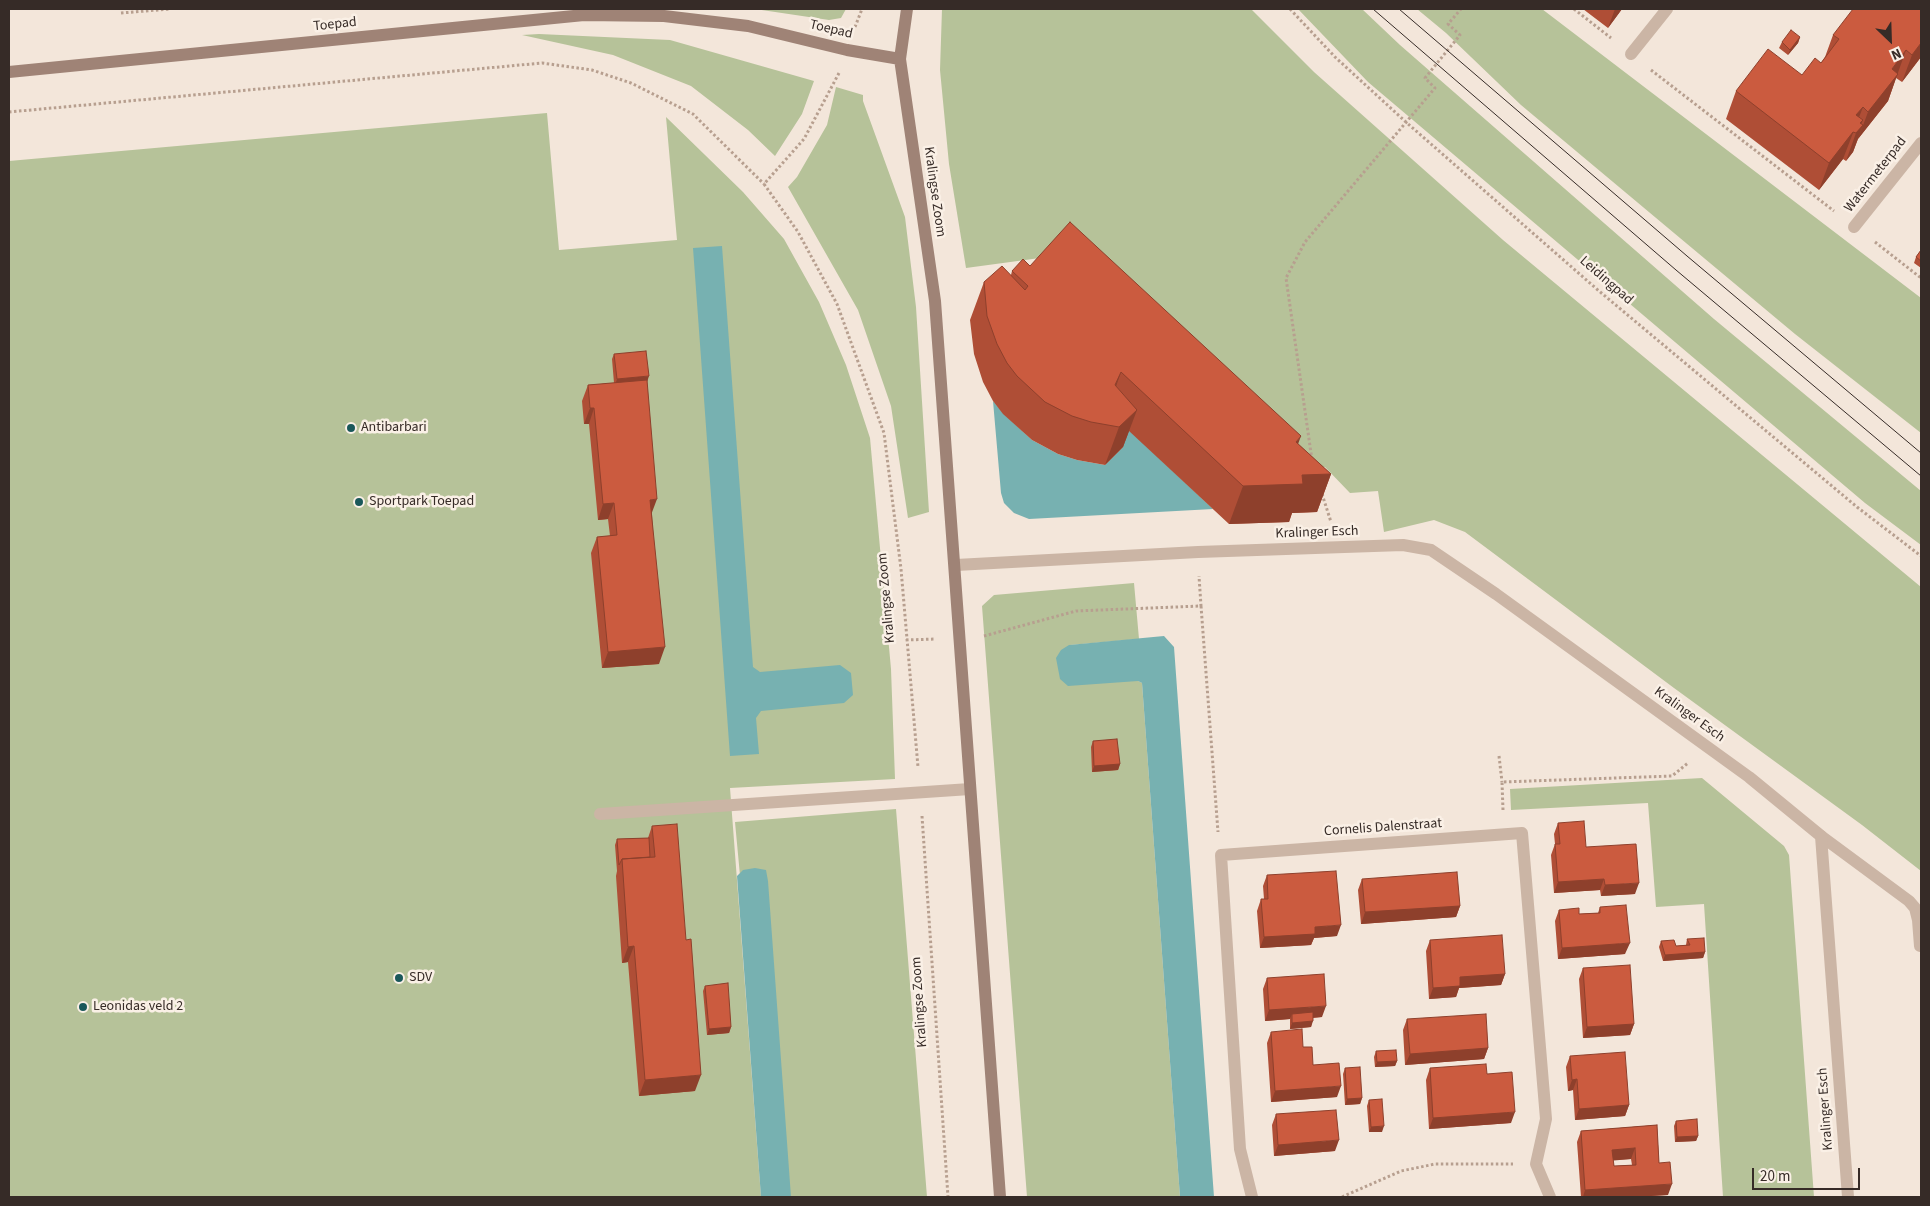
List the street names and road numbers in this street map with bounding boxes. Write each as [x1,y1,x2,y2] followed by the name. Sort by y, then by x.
[312,14,358,36] street label: Toepad
[808,17,854,43] street label: Toepad
[1841,134,1911,216] street label: Watermeterpad
[919,146,949,238] street label: Kralingse Zoom
[1576,253,1636,309] street label: Leidingpad
[1275,523,1359,543] street label: Kralinger Esch
[875,552,899,644] street label: Kralingse Zoom
[1650,684,1728,746] street label: Kralinger Esch
[1324,816,1442,840] street label: Cornelis Dalenstraat
[908,956,932,1048] street label: Kralingse Zoom
[1815,1067,1837,1151] street label: Kralinger Esch

